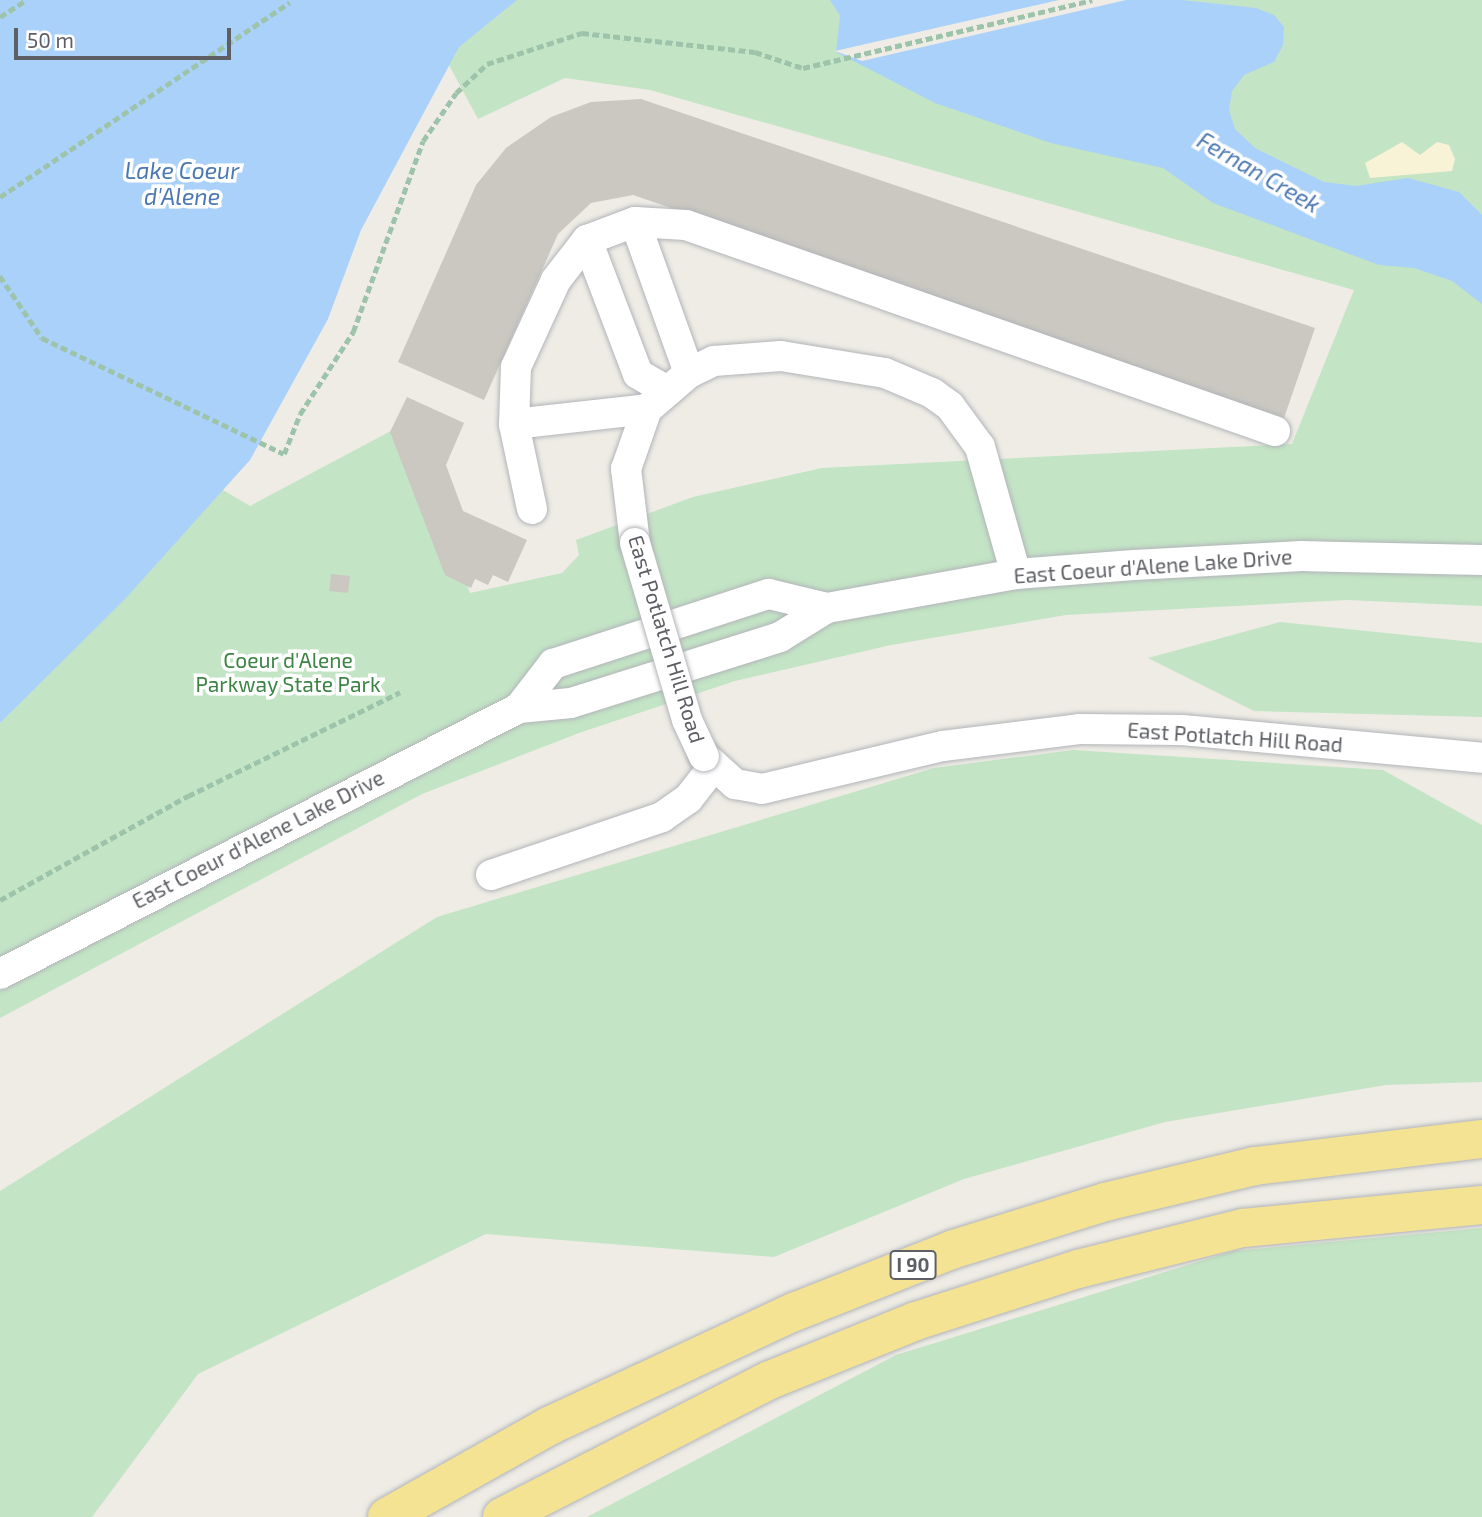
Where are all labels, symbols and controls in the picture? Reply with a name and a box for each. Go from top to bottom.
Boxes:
scale bar [18,14,234,58]
text: 50 m [27,27,74,52]
water label: Fernan Creek [1193,126,1325,218]
water label: Lake Coeur d'Alene [125,156,239,210]
street label: East Potlatch Hill Road [623,532,711,746]
street label: East Coeur d'Alene Lake Drive [1013,544,1293,588]
park label: Coeur d'Alene Parkway State Park [195,647,381,697]
street label: East Potlatch Hill Road [1126,717,1344,757]
street label: East Coeur d'Alene Lake Drive [128,764,388,914]
road number: I 90 [888,1250,937,1280]

